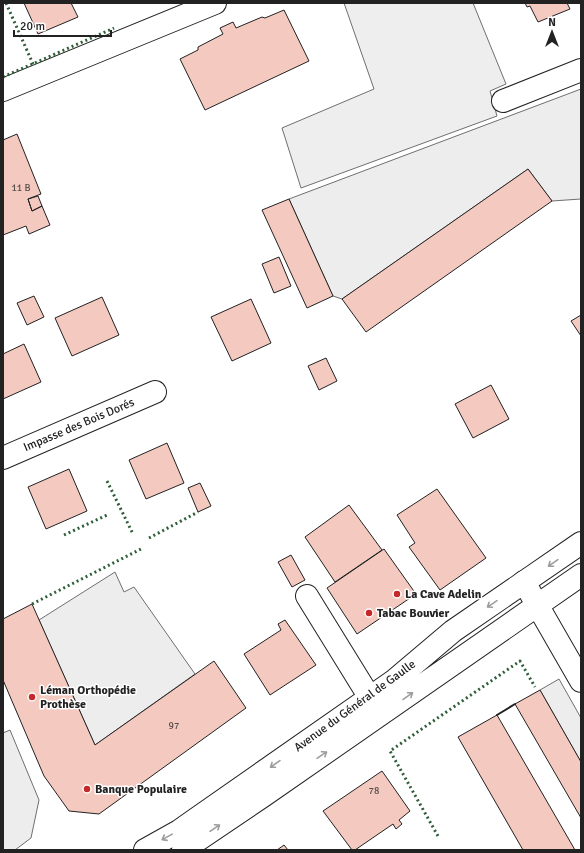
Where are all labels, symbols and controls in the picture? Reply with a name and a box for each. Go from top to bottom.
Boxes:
scale bar [14,12,111,38]
north arrow [532,12,572,52]
text: N [548,16,556,29]
text: 20 m [20,19,45,34]
house number: 11 B [11,182,31,194]
street label: Impasse des Bois Dorés [21,395,137,455]
one-way arrow [547,559,558,567]
place label: La Cave Adelin [405,587,482,602]
marker: La Cave Adelin [392,589,402,599]
one-way arrow [486,601,498,609]
place label: Tabac Bouvier [377,606,450,621]
marker: Tabac Bouvier [364,608,374,618]
street label: Avenue du Général de Gaulle [291,657,419,755]
place label: Léman Orthopédie Prothèse [40,683,136,712]
marker: Léman Orthopédie Prothèse [27,692,37,702]
one-way arrow [402,692,413,700]
house number: 97 [169,720,179,732]
one-way arrow [317,751,328,759]
one-way arrow [269,760,280,768]
place label: Banque Populaire [95,782,187,797]
marker: Banque Populaire [82,784,92,794]
house number: 78 [369,785,379,797]
one-way arrow [209,824,221,832]
one-way arrow [161,834,173,842]

